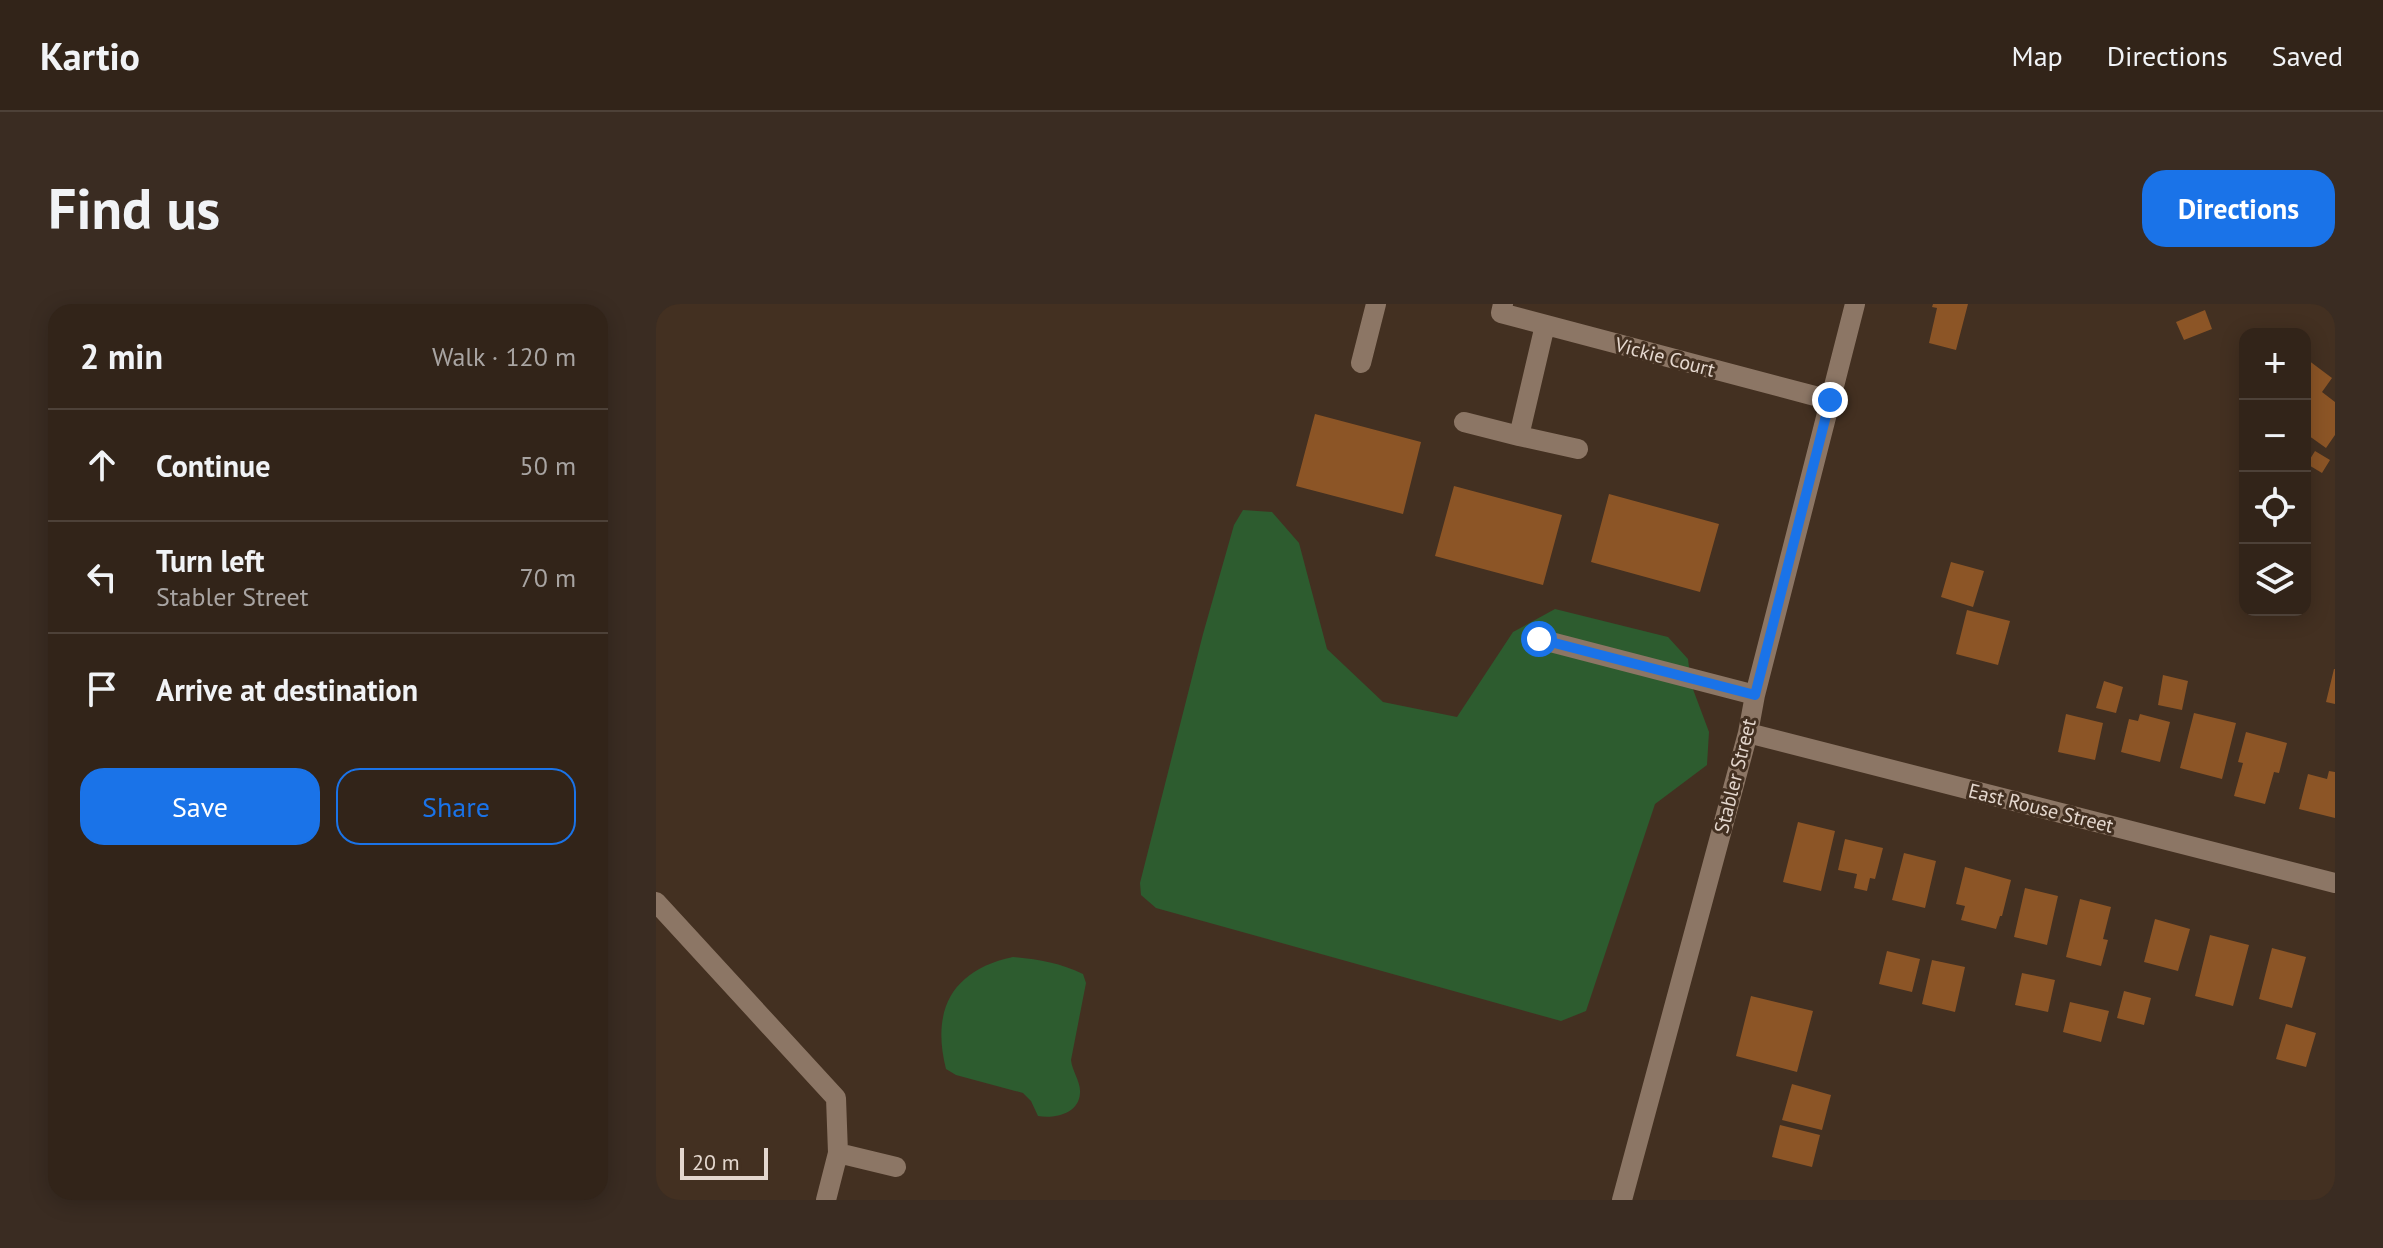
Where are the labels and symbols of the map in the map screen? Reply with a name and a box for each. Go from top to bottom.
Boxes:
street label: Vickie Court [1611,331,1718,383]
route end [1812,382,1848,418]
route start [1521,621,1557,657]
street label: Stabler Street [1708,716,1762,836]
street label: East Rouse Street [1966,777,2116,839]
scale bar [680,1144,768,1180]

